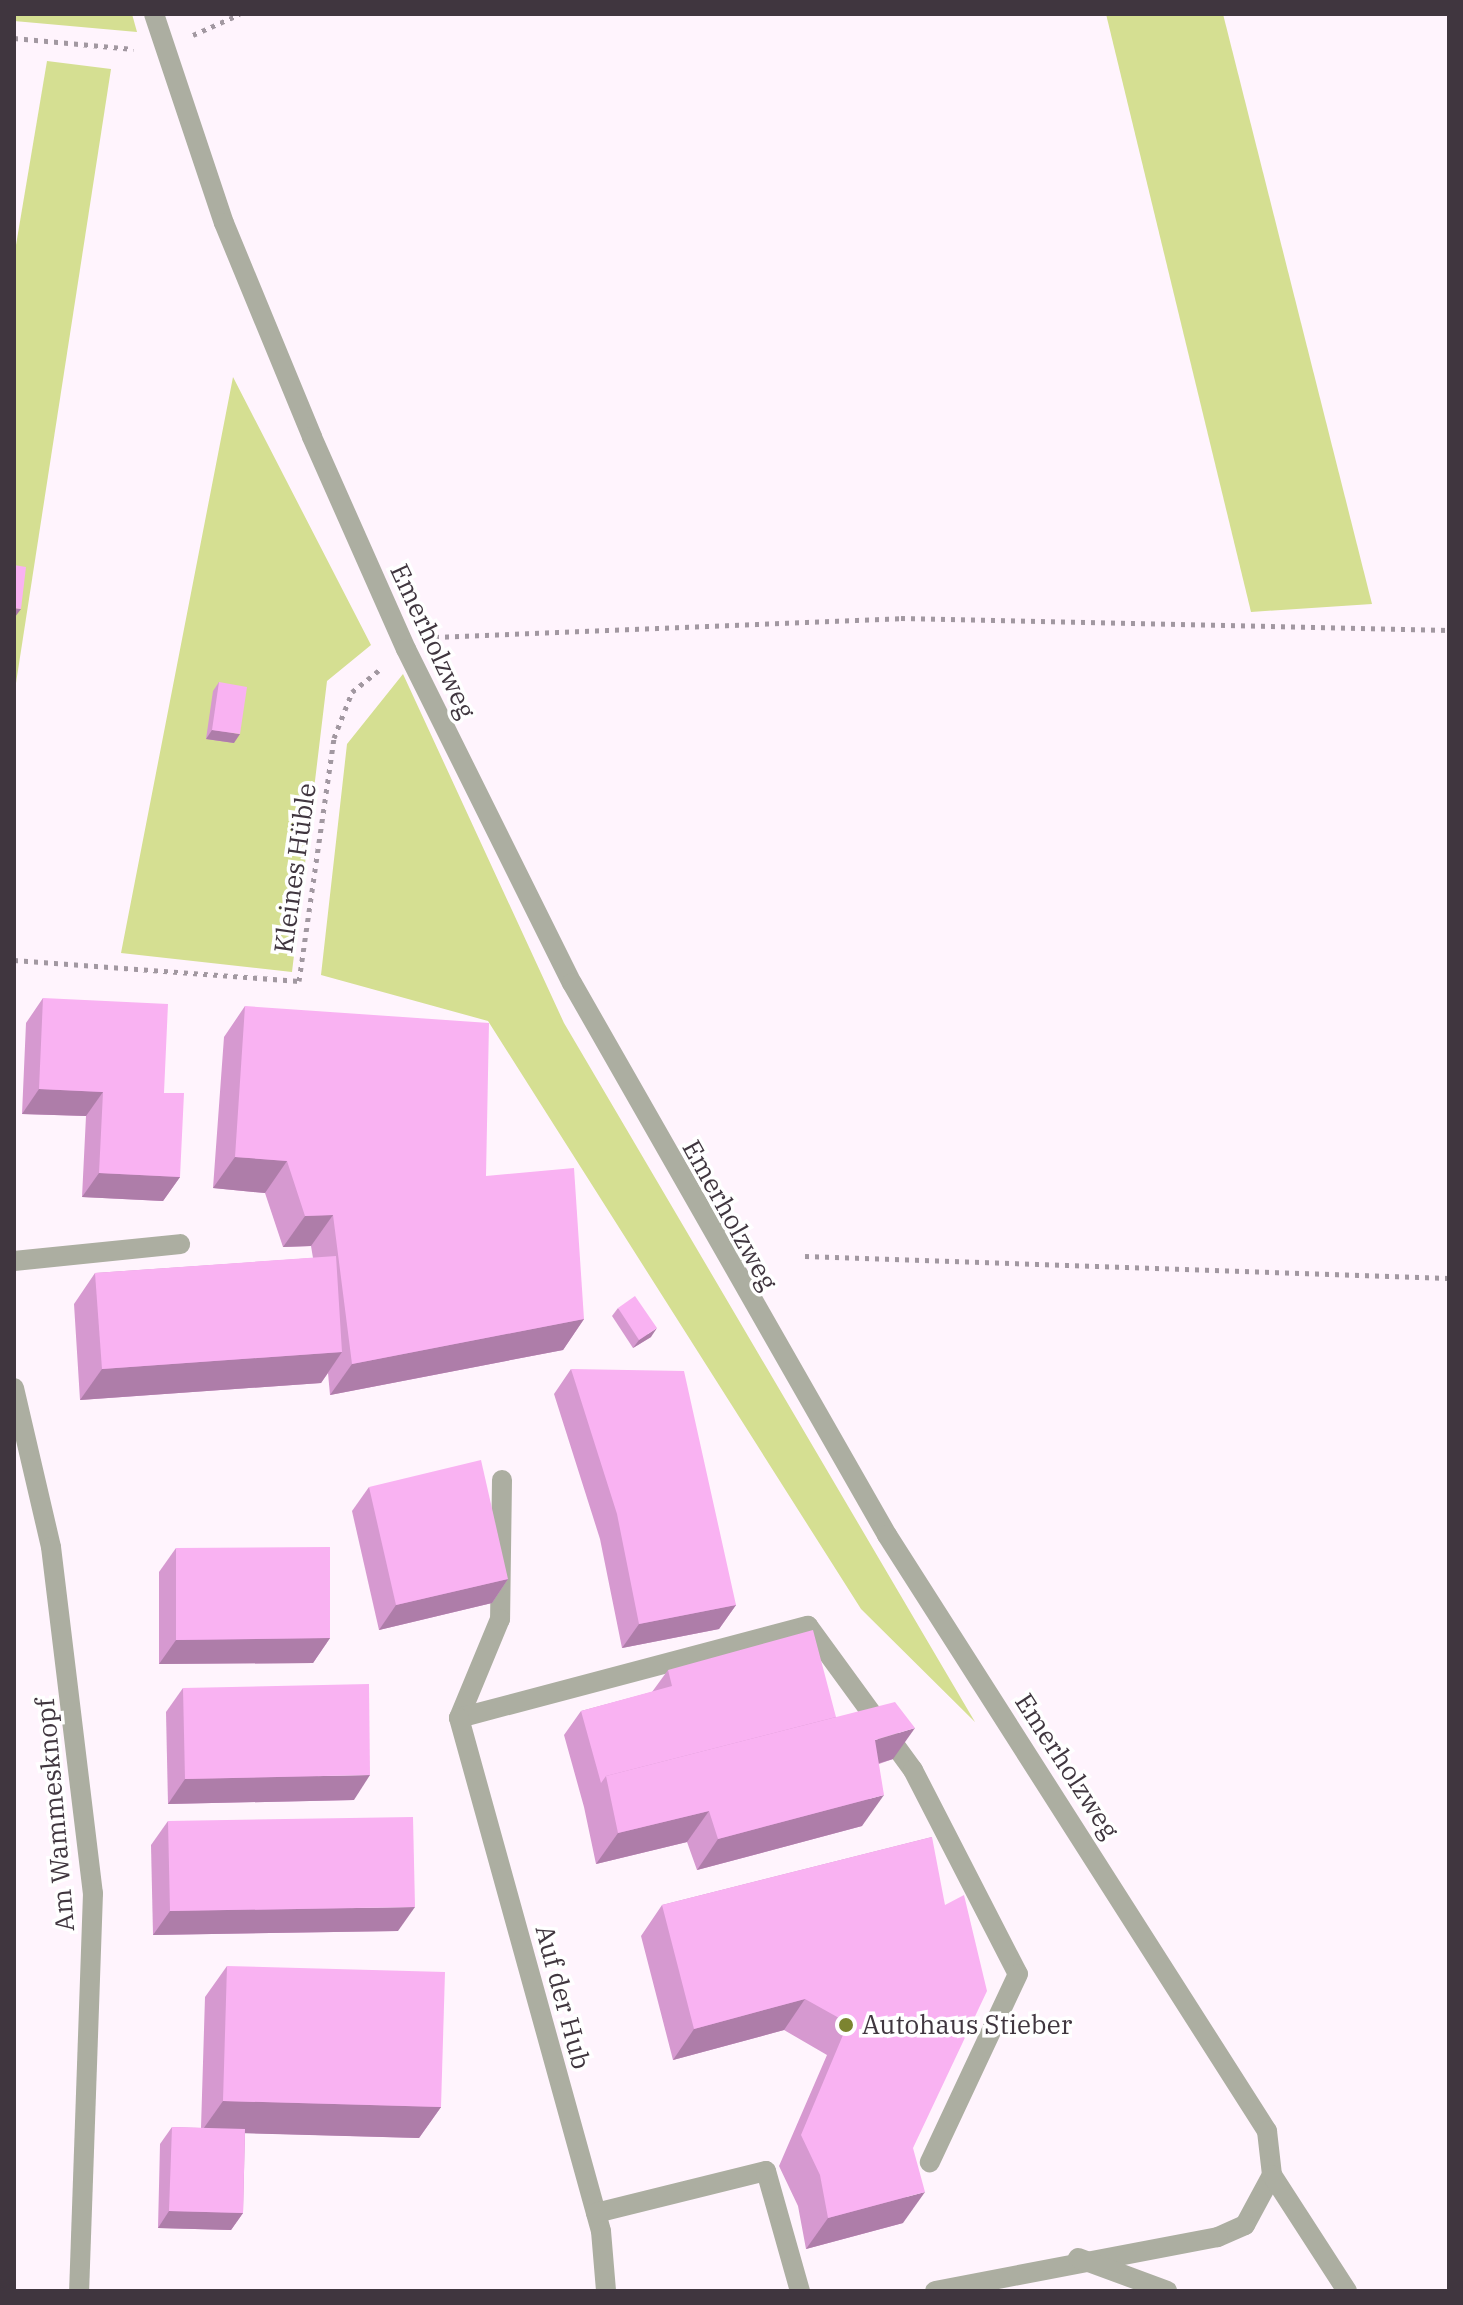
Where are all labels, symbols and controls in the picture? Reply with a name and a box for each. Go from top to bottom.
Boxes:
street label: Emerholzweg [384,559,482,723]
street label: Kleines Hüble [268,781,322,955]
street label: Emerholzweg [676,1134,784,1296]
street label: Emerholzweg [1008,1688,1126,1844]
street label: Am Wammesknopf [29,1697,81,1933]
street label: Auf der Hub [529,1922,597,2072]
place label: Autohaus Stieber [862,2009,1072,2041]
marker: Autohaus Stieber [837,2016,855,2034]

